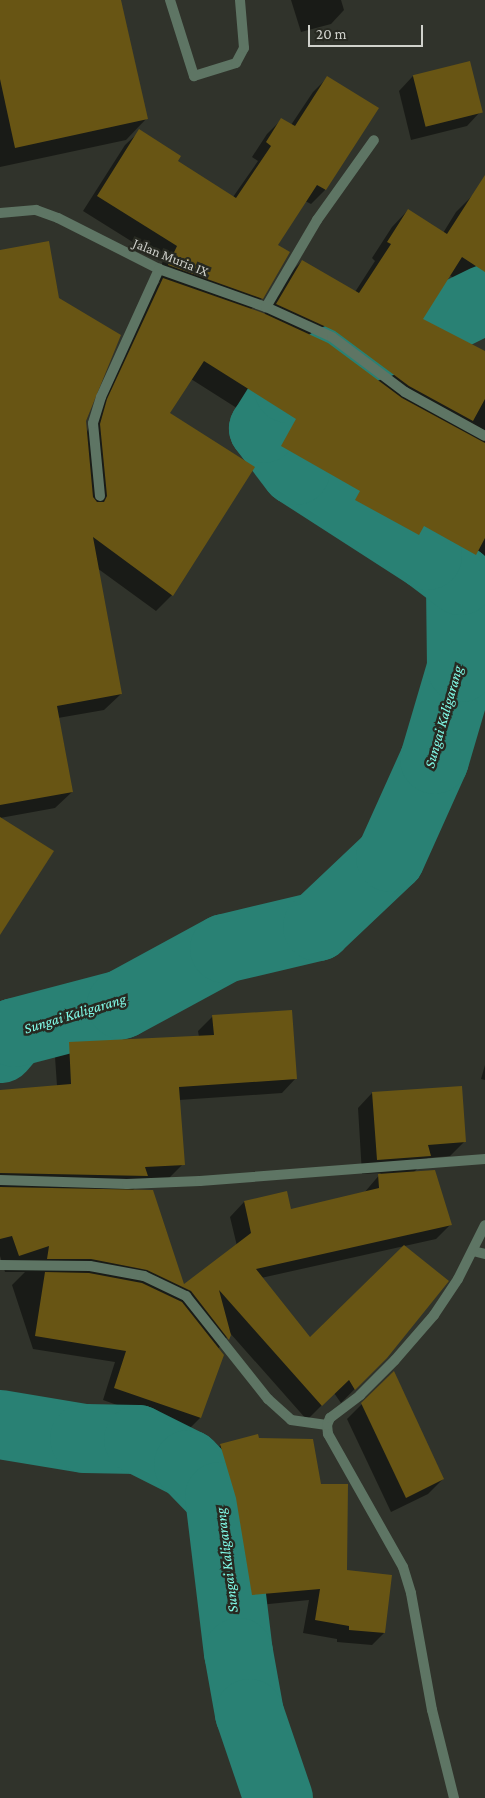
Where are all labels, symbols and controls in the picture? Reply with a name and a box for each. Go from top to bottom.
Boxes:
scale bar [310,15,425,47]
text: 20 m [316,26,347,42]
street label: Jalan Muria IX [131,234,211,280]
water label: Sungai Kaligarang [421,664,467,770]
water label: Sungai Kaligarang [22,990,128,1038]
water label: Sungai Kaligarang [212,1506,242,1614]

